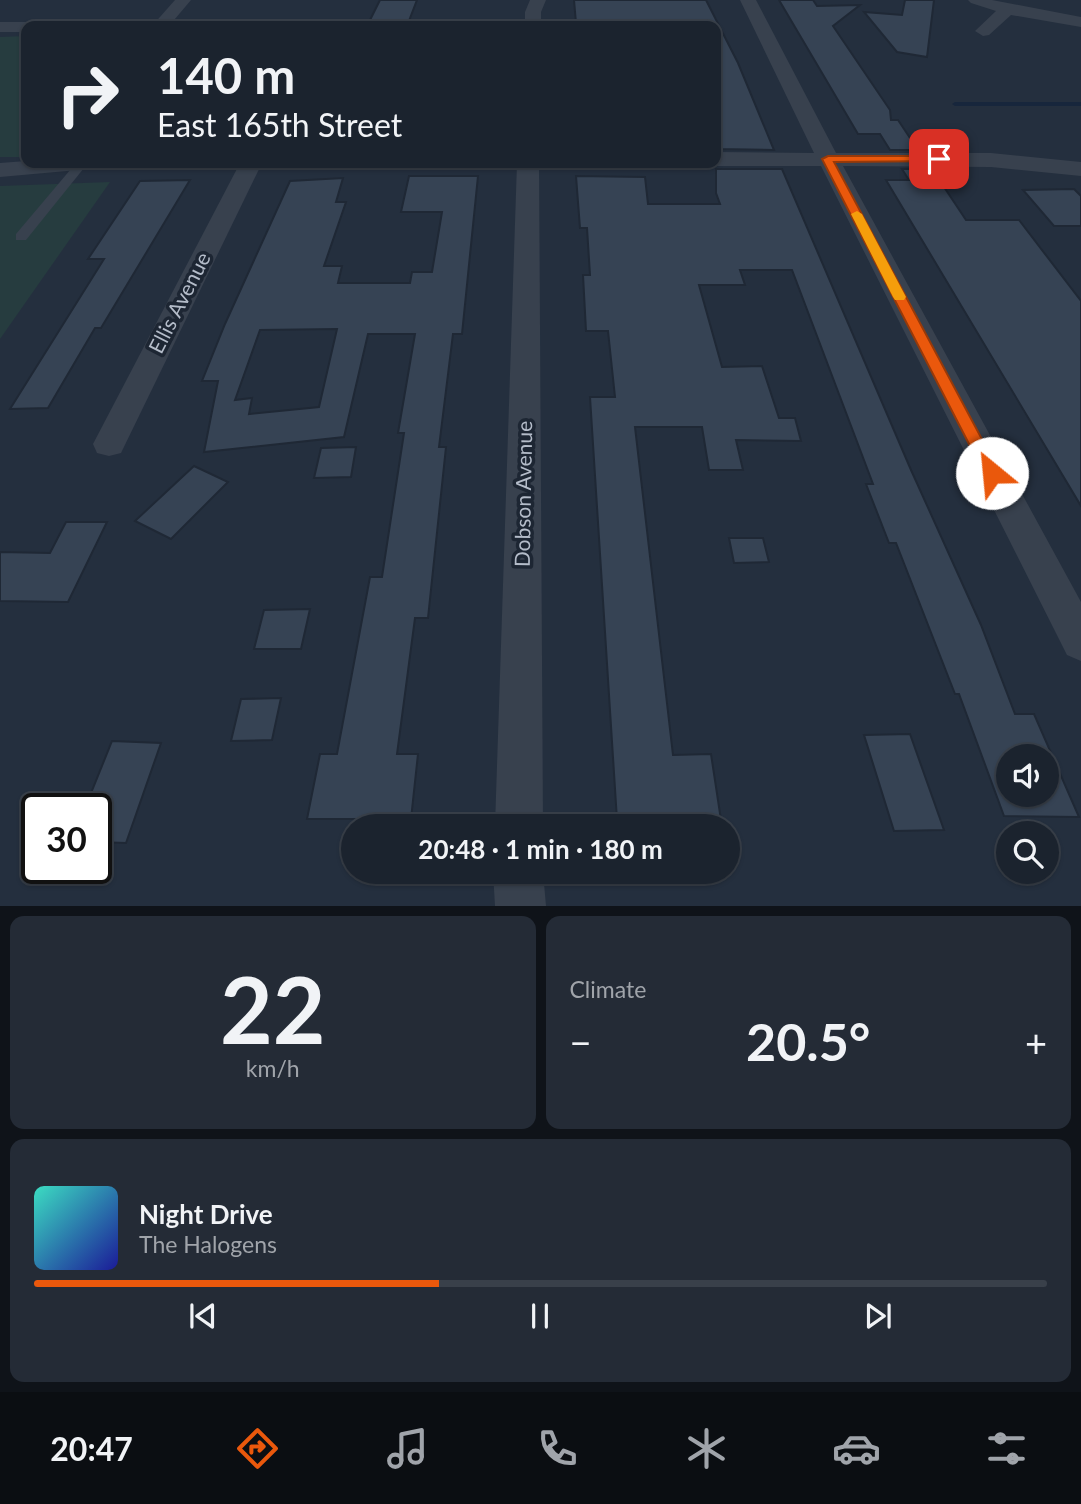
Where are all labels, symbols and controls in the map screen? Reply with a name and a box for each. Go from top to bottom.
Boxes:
text: 140 m [157,46,295,104]
icon: right [42,49,133,140]
text: East 165th Street [157,105,402,144]
pin [909,129,969,189]
icon: arrive [920,140,958,178]
street label: Ellis Avenue [142,248,215,357]
street label: Dobson Avenue [509,421,536,567]
position arrow [955,436,1029,510]
map controls [996,744,1059,884]
button: sound [996,744,1059,807]
speed limit sign: 30 [21,793,112,884]
button: search [996,821,1059,884]
text: 20:48 · 1 min · 180 m [418,833,663,865]
text: 22 [220,954,326,1063]
text: Climate [570,975,646,1003]
text: 20.5° [746,1010,870,1072]
text: − [570,1019,592,1065]
text: + [1025,1019,1047,1065]
text: km/h [246,1054,300,1082]
text: Night Drive [139,1198,273,1230]
text: The Halogens [139,1230,277,1258]
icon: previous [184,1297,222,1335]
icon: pause [521,1297,559,1335]
icon: next [859,1297,897,1335]
icon: directions [233,1424,282,1473]
icon: music [383,1424,432,1473]
icon: phone [533,1424,582,1473]
icon: climate [682,1424,731,1473]
icon: car [832,1424,881,1473]
icon: filters [982,1424,1031,1473]
text: 20:47 [50,1429,133,1468]

